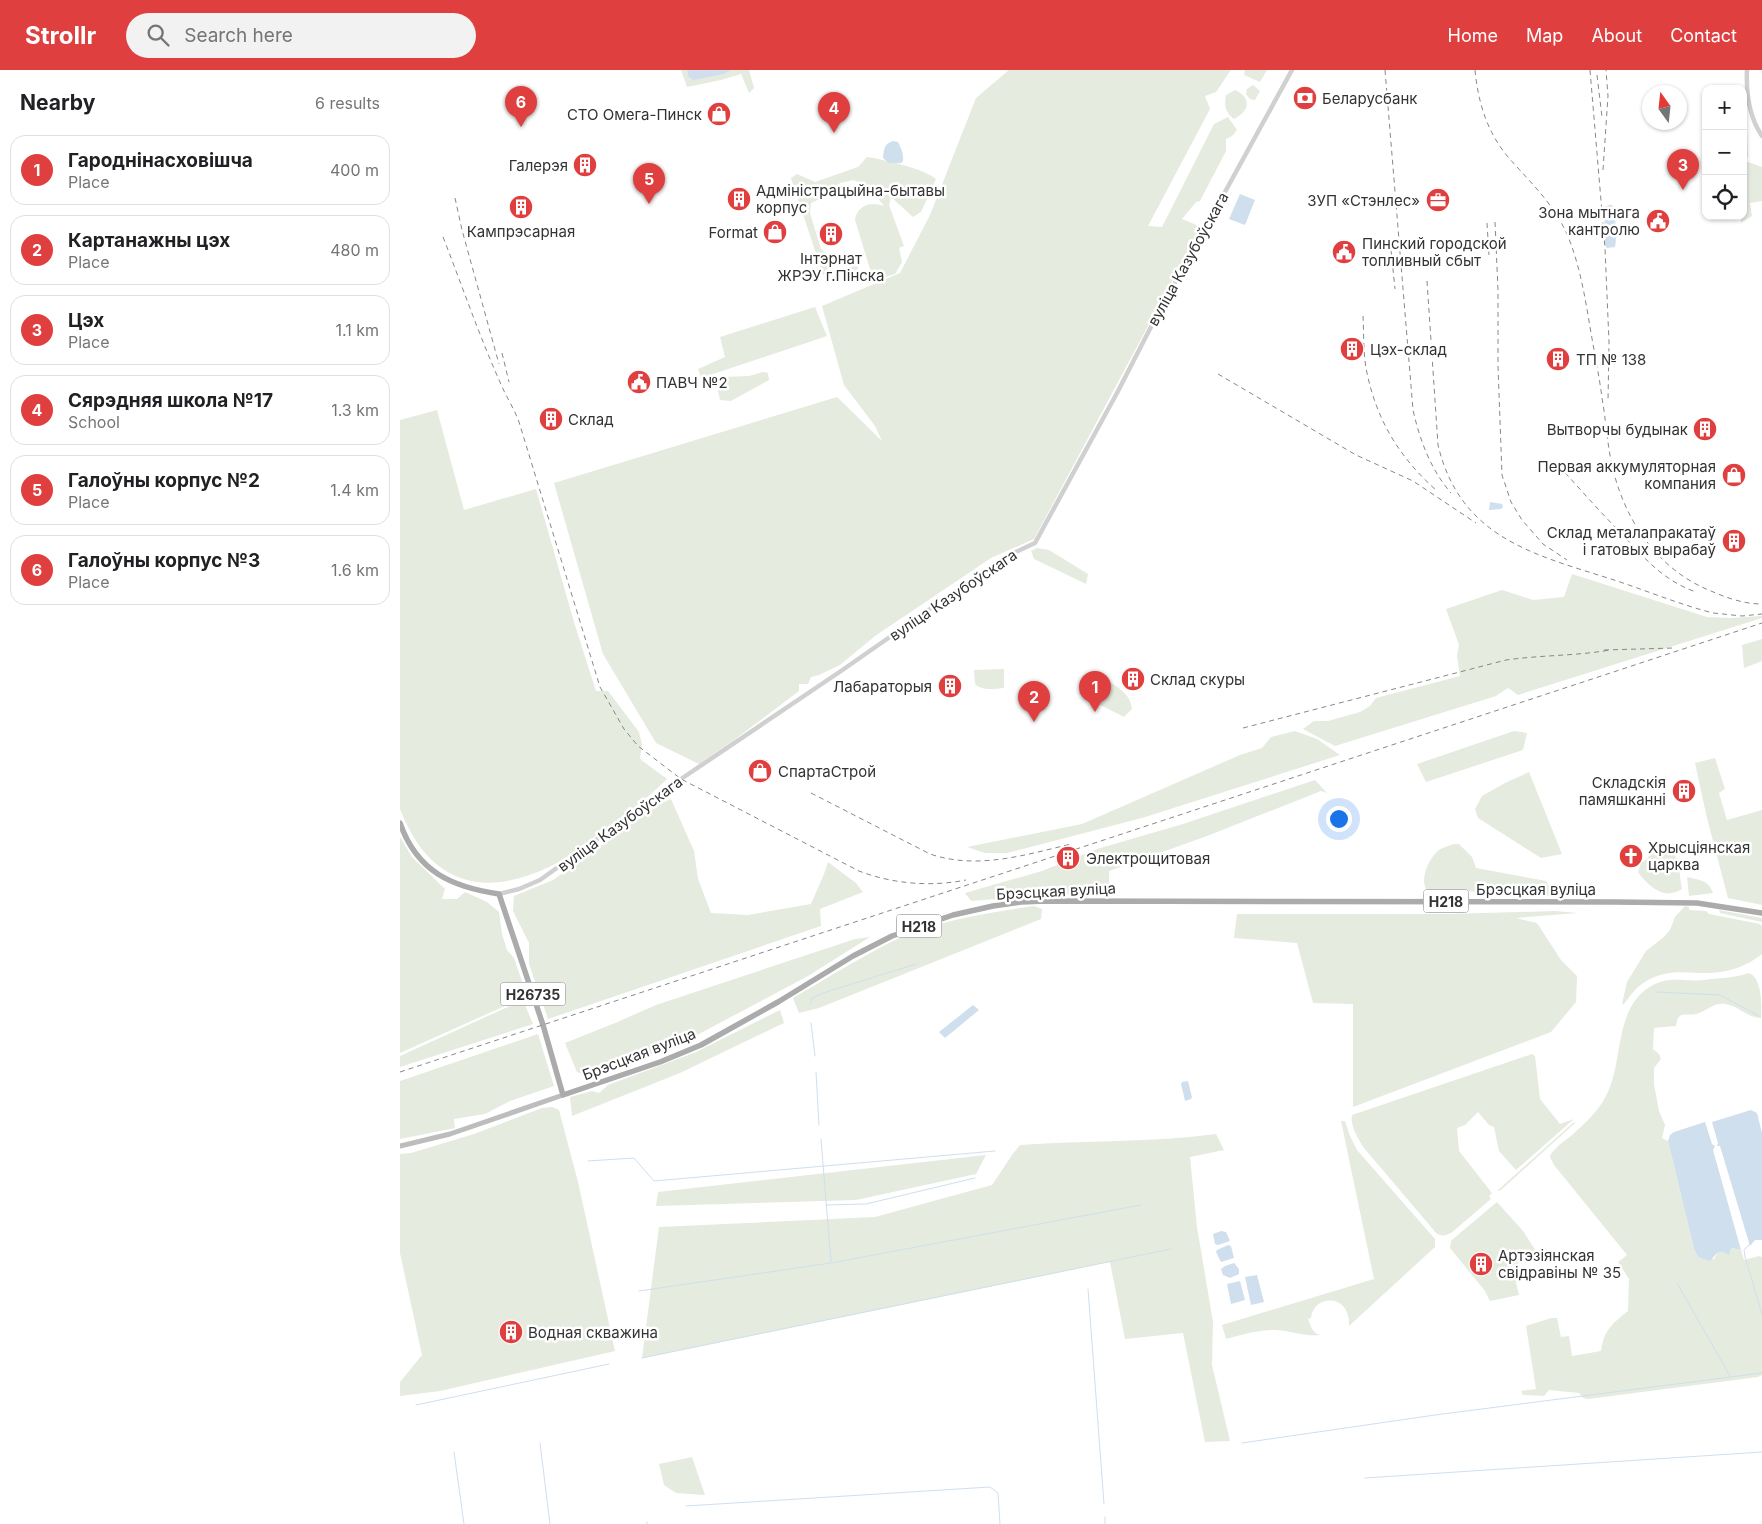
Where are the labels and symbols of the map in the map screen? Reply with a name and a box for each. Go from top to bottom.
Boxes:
bank icon: Беларусбанк [1292,85,1318,111]
north arrow [1642,85,1687,130]
pin: 6 [505,86,537,127]
place label: Беларусбанк [1322,89,1417,108]
pin: 4 [818,92,850,133]
shop icon: СТО Омега-Пинск [706,101,732,127]
place label: СТО Омега-Пинск [567,105,702,124]
pin: 3 [1667,149,1699,190]
building icon: Галерэя [572,152,598,178]
place label: Галерэя [509,156,568,175]
pin: 5 [633,163,665,204]
place label: Адміністрацыйна-бытавы корпус [756,181,945,217]
building icon: Адміністрацыйна-бытавы корпус [726,186,752,212]
office icon: ЗУП «Стэнлес» [1425,187,1451,213]
street label: вуліца Казубоўскага [1143,189,1233,329]
place label: ЗУП «Стэнлес» [1307,191,1420,210]
building icon: Кампрэсарная [508,194,534,220]
place label: Зона мытнага кантролю [1538,203,1640,239]
public building icon: Зона мытнага кантролю [1645,208,1671,234]
shop icon: Format [762,219,788,245]
building icon: Інтэрнат ЖРЭУ г.Пінска [818,221,844,247]
place label: Кампрэсарная [467,222,575,241]
place label: Format [708,223,758,242]
place label: Пинский городской топливный сбыт [1362,234,1507,270]
public building icon: Пинский городской топливный сбыт [1331,239,1357,265]
place label: Інтэрнат ЖРЭУ г.Пінска [778,249,884,285]
building icon: Цэх-склад [1339,336,1365,362]
place label: Цэх-склад [1370,340,1447,359]
building icon: ТП № 138 [1545,346,1571,372]
place label: ТП № 138 [1576,350,1646,369]
public building icon: ПАВЧ №2 [626,369,652,395]
place label: ПАВЧ №2 [656,373,728,392]
building icon: Склад [538,406,564,432]
place label: Склад [568,410,614,429]
building icon: Вытворчы будынак [1692,416,1718,442]
place label: Вытворчы будынак [1547,420,1688,439]
place label: Первая аккумуляторная компания [1538,457,1716,493]
shop icon: Первая аккумуляторная компания [1721,462,1747,488]
place label: Склад металапракатаў і гатовых вырабаў [1547,523,1717,559]
building icon: Склад металапракатаў і гатовых вырабаў [1721,528,1747,554]
street label: вуліца Казубоўскага [886,545,1020,645]
building icon: Склад скуры [1120,666,1146,692]
place label: Склад скуры [1150,670,1245,689]
pin: 1 [1079,671,1111,712]
building icon: Лабараторыя [937,673,963,699]
place label: Лабараторыя [833,677,932,696]
pin: 2 [1018,681,1050,722]
shop icon: СпартаСтрой [747,758,773,784]
place label: СпартаСтрой [778,762,876,781]
street label: вуліца Казубоўскага [554,772,686,876]
place label: Складскія памяшканні [1579,773,1666,809]
building icon: Складскія памяшканні [1671,778,1697,804]
your location [1326,806,1352,832]
place label: Хрысціянская царква [1648,838,1750,874]
church icon: Хрысціянская царква [1618,843,1644,869]
building icon: Электрощитовая [1055,845,1081,871]
place label: Электрощитовая [1086,849,1210,868]
street label: Брэсцкая вуліца [996,878,1116,904]
street label: Брэсцкая вуліца [1476,880,1596,899]
road number: Н218 [1424,889,1468,912]
road number: Н218 [896,914,942,938]
road number: Н26735 [500,982,566,1006]
street label: Брэсцкая вуліца [580,1024,698,1084]
place label: Артэзіянская свідравіны № 35 [1498,1246,1621,1282]
building icon: Артэзіянская свідравіны № 35 [1468,1251,1494,1277]
building icon: Водная скважина [498,1319,524,1345]
place label: Водная скважина [528,1323,658,1342]

